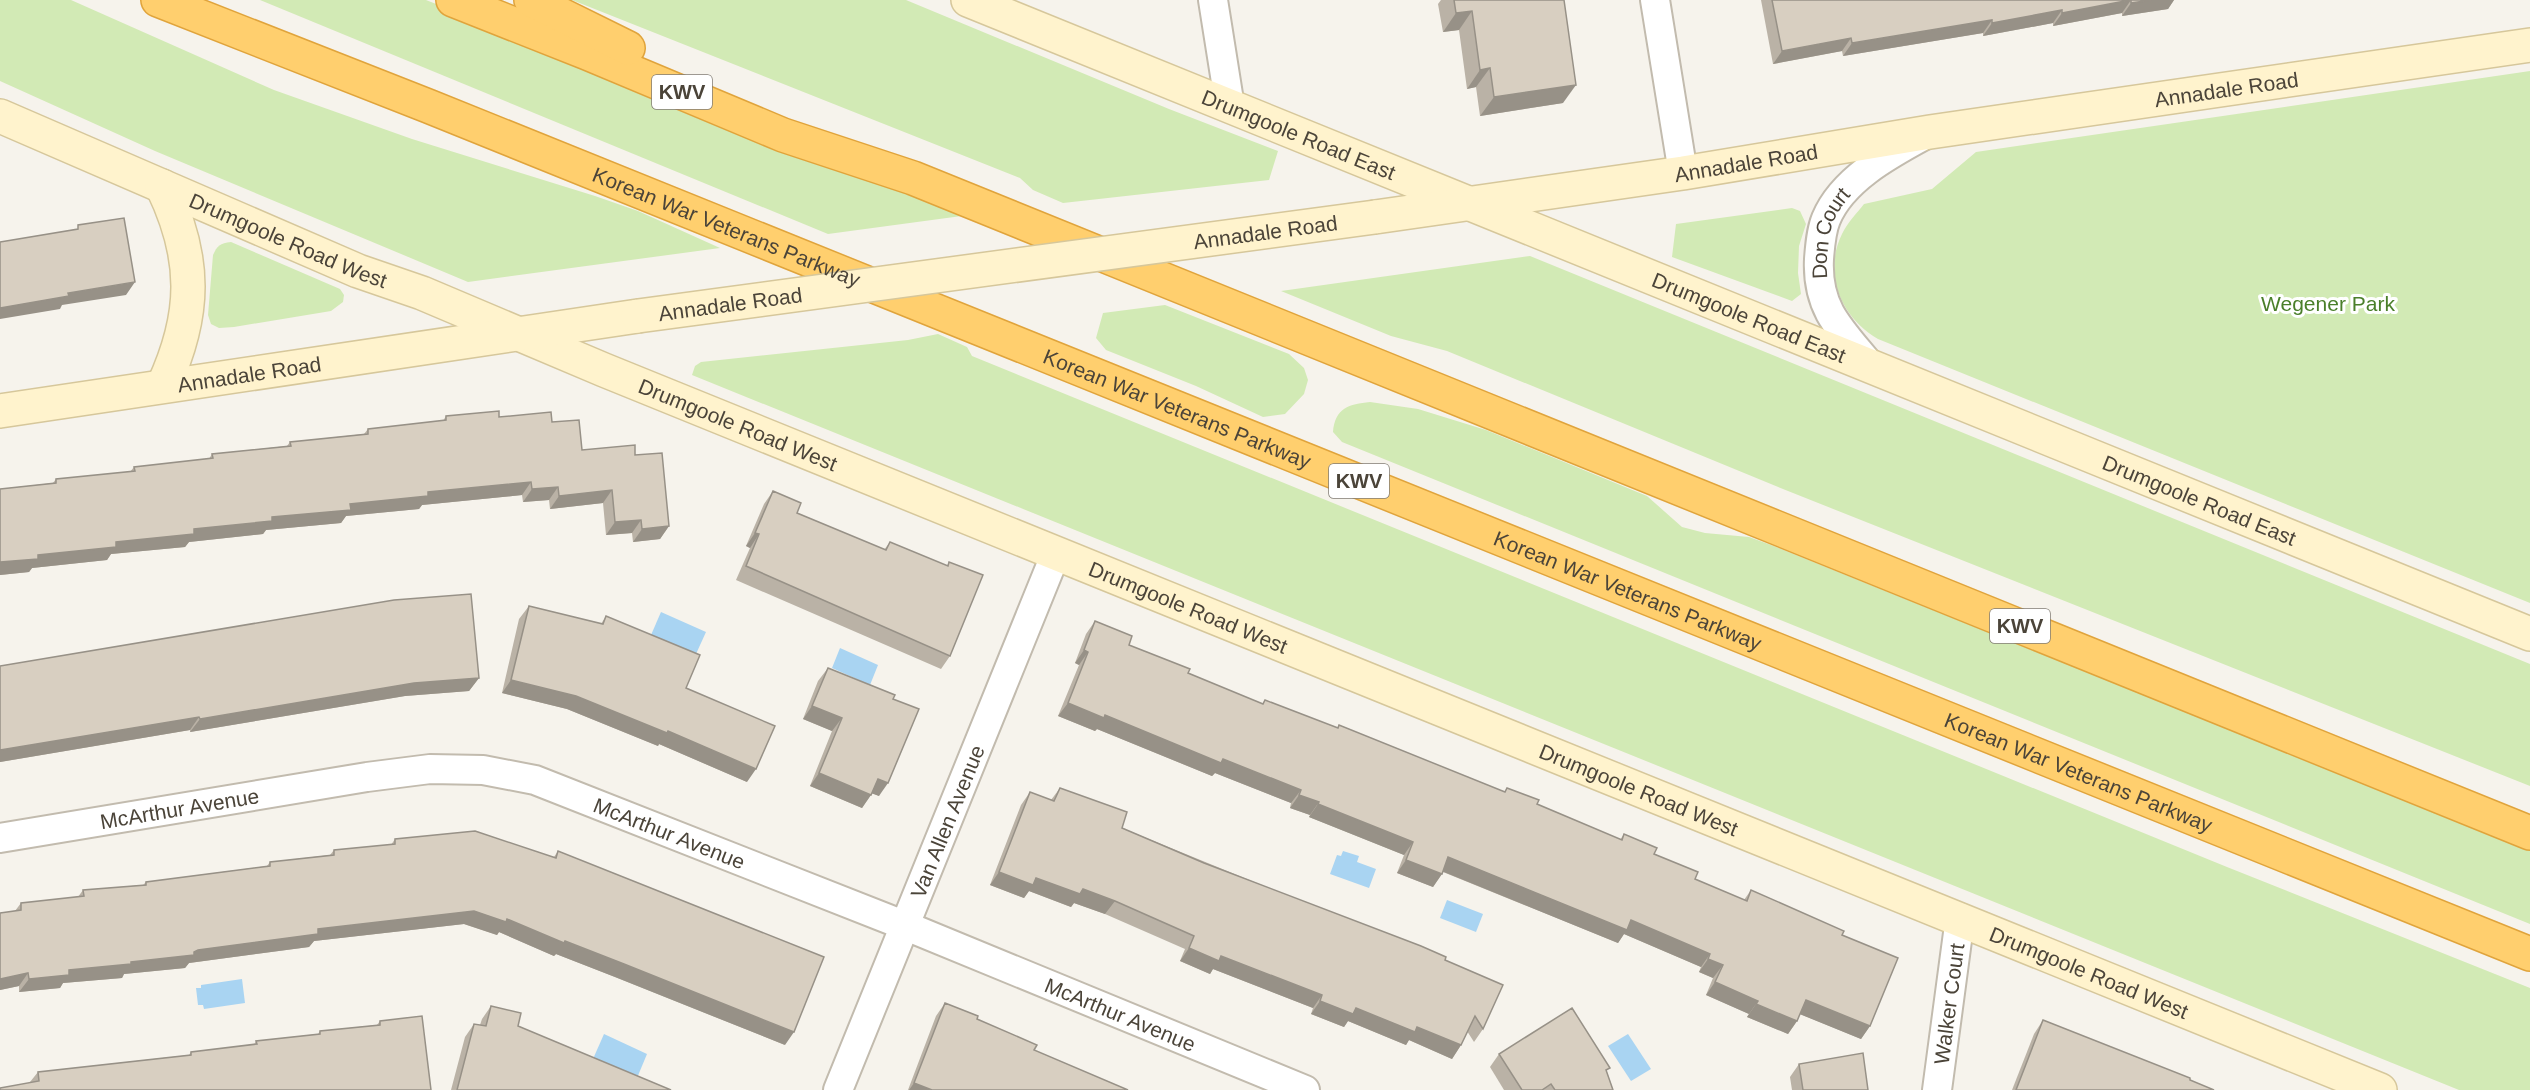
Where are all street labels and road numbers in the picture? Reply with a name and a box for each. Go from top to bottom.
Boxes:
street label: Annadale Road [2153,67,2300,111]
road number: KWV [652,75,712,109]
street label: Drumgoole Road East [1199,85,1399,184]
street label: Annadale Road [1673,139,1819,186]
street label: Korean War Veterans Parkway [589,162,864,291]
street label: Don Court [1807,182,1854,279]
street label: Drumgoole Road West [186,188,390,292]
street label: Annadale Road [1192,211,1339,253]
street label: Drumgoole Road East [1649,268,1849,367]
street label: Annadale Road [657,283,804,325]
street label: Korean War Veterans Parkway [1040,344,1315,473]
street label: Annadale Road [176,352,323,396]
street label: Drumgoole Road West [635,374,841,475]
street label: Drumgoole Road East [2099,450,2300,549]
road number: KWV [1329,464,1389,498]
street label: Korean War Veterans Parkway [1491,526,1766,655]
street label: Drumgoole Road West [1086,556,1291,657]
road number: KWV [1990,609,2050,643]
street label: Korean War Veterans Parkway [1942,708,2216,836]
street label: Drumgoole Road West [1536,739,1742,840]
street label: Van Allen Avenue [906,742,988,901]
street label: McArthur Avenue [98,784,261,833]
street label: McArthur Avenue [590,793,748,873]
street label: Drumgoole Road West [1987,922,2192,1023]
street label: Walker Court [1929,942,1968,1066]
street label: McArthur Avenue [1042,973,1199,1055]

